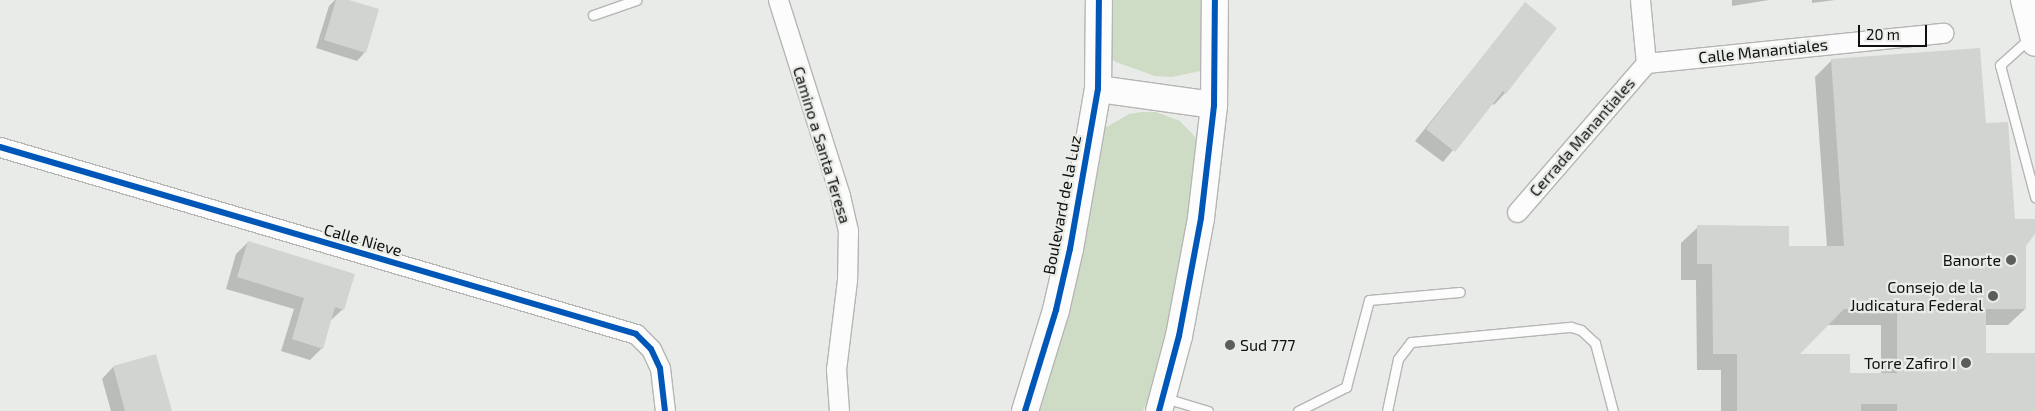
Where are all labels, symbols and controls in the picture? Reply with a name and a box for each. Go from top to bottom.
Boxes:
scale bar [1860,15,1929,47]
text: 20 m [1866,25,1900,43]
street label: Calle Manantiales [1697,35,1829,67]
street label: Camino a Santa Teresa [789,64,855,226]
street label: Cerrada Manantiales [1525,74,1639,200]
street label: Boulevard de la Luz [1039,134,1085,276]
street label: Calle Nieve [322,220,404,260]
place label: Banorte [1943,250,2001,270]
marker: Banorte [2005,254,2017,266]
place label: Consejo de la Judicatura Federal [1850,277,1983,315]
marker: Consejo de la Judicatura Federal [1987,290,1999,302]
place label: Sud 777 [1240,335,1295,355]
marker: Sud 777 [1224,339,1236,351]
place label: Torre Zafiro I [1864,353,1956,373]
marker: Torre Zafiro I [1960,357,1972,369]

